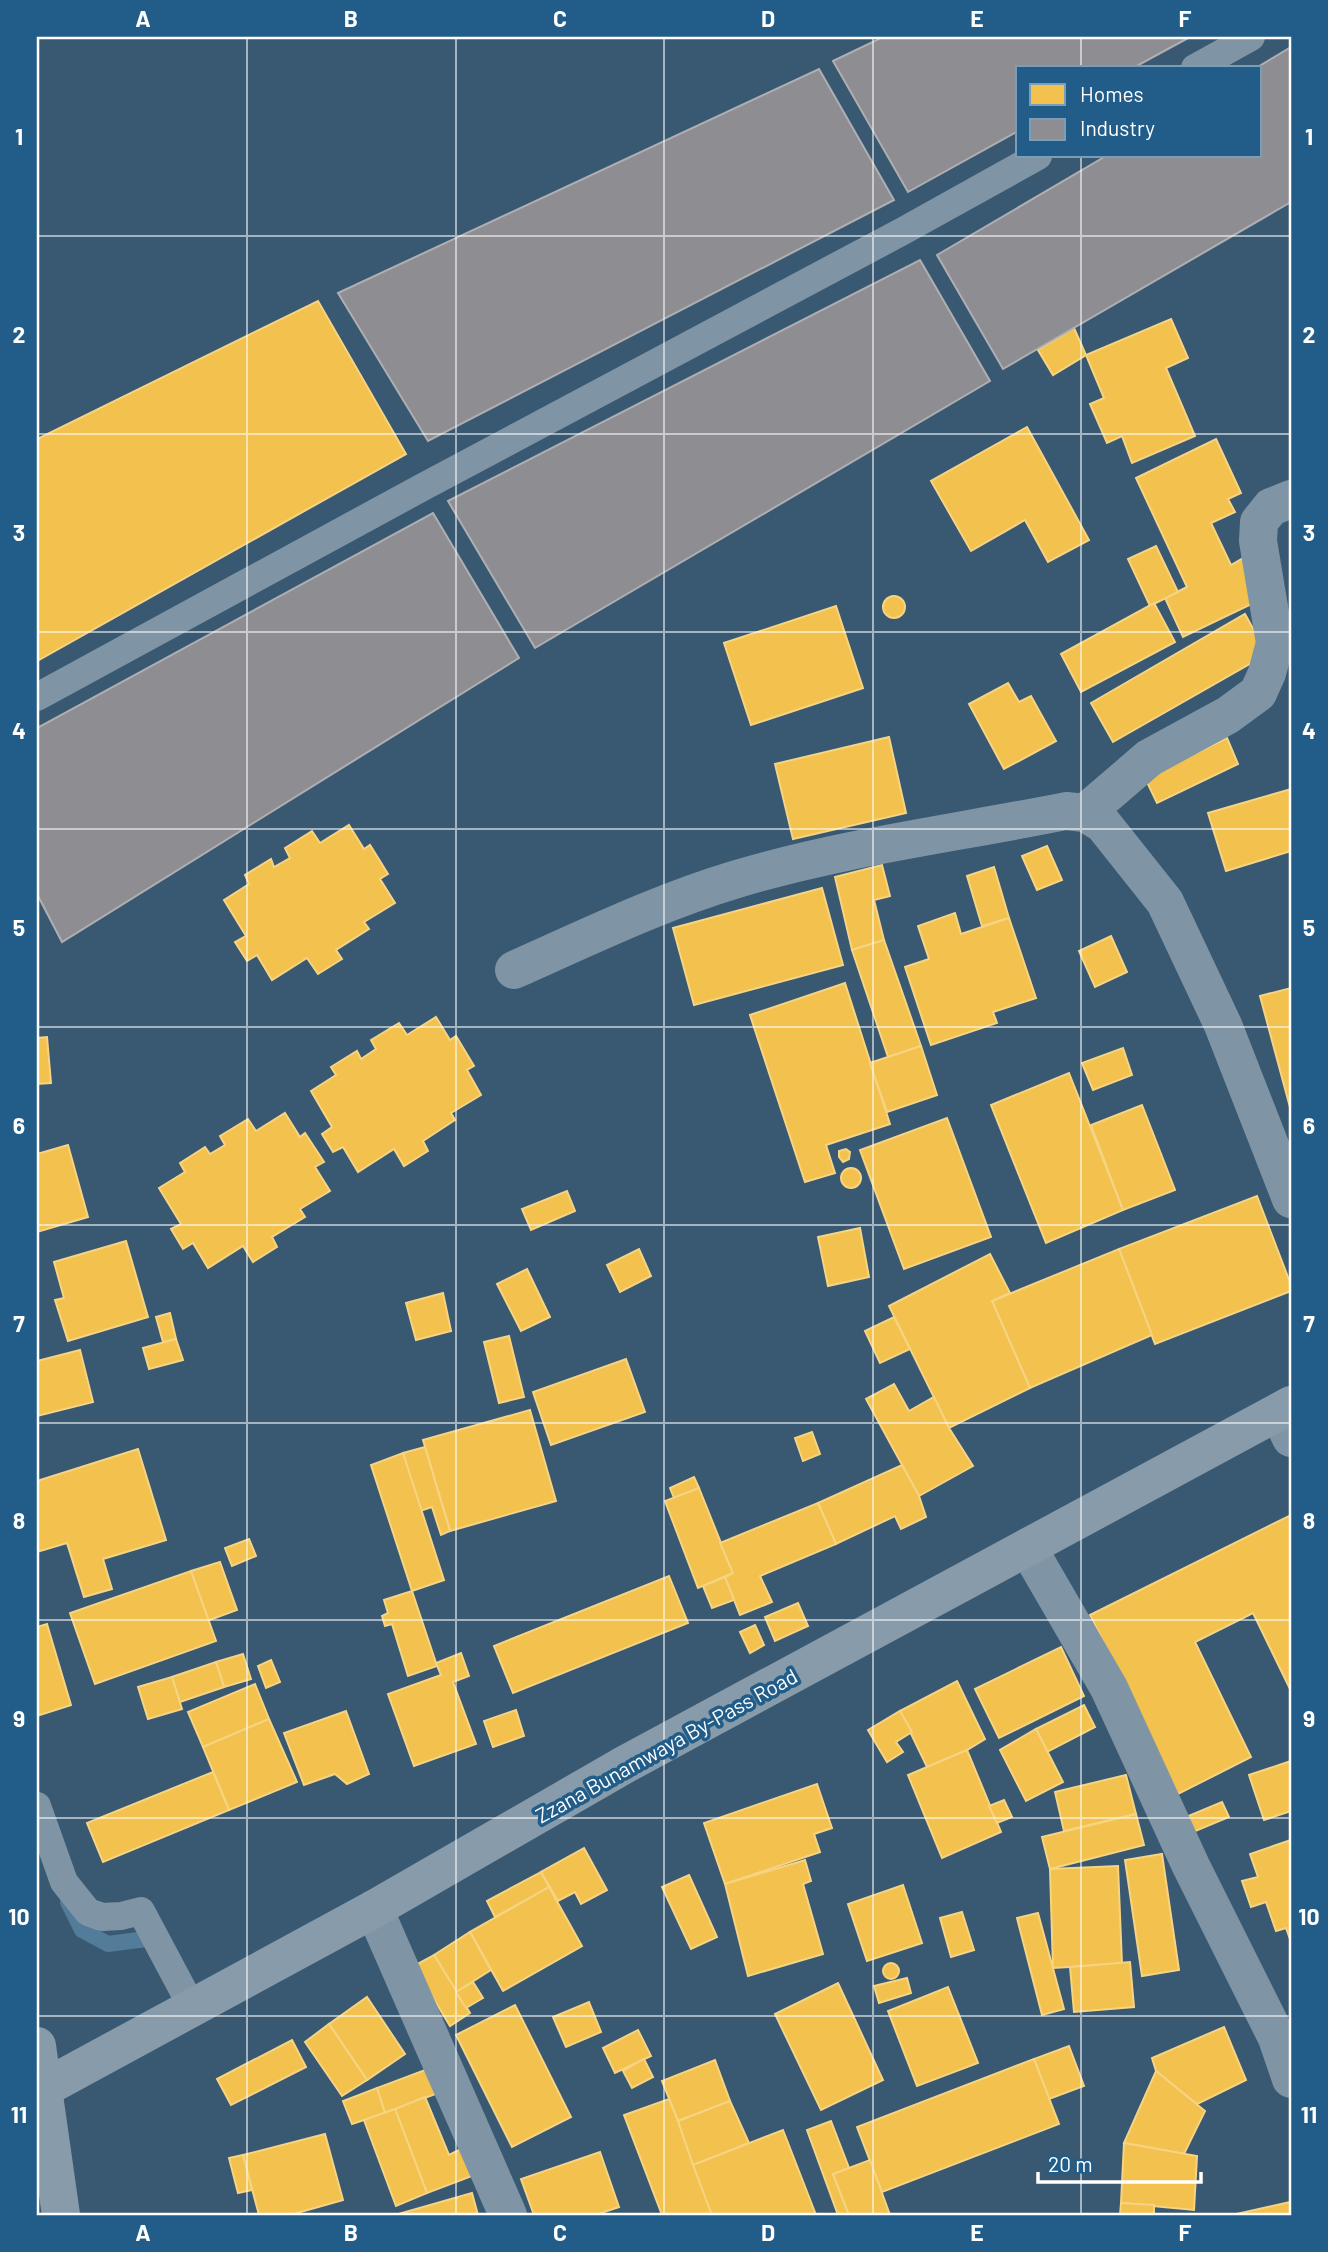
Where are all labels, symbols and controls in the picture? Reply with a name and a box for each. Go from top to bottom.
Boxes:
text: A [135,4,151,32]
text: B [344,4,358,32]
text: C [553,4,567,32]
text: D [761,4,775,32]
text: E [970,4,984,32]
text: F [1179,4,1192,32]
legend [1016,66,1262,158]
text: Homes [1080,81,1144,106]
text: Industry [1080,115,1155,140]
text: 1 [15,122,23,150]
text: 1 [1305,122,1313,150]
text: 2 [13,320,25,348]
text: 2 [1303,320,1315,348]
text: 3 [13,518,25,546]
text: 3 [1303,518,1315,546]
text: 4 [12,716,26,744]
text: 4 [1302,716,1316,744]
text: 5 [13,913,25,941]
text: 5 [1303,913,1315,941]
text: 6 [13,1111,25,1139]
text: 6 [1303,1111,1315,1139]
text: 7 [13,1309,25,1337]
text: 7 [1303,1309,1315,1337]
text: 8 [13,1506,25,1534]
text: 8 [1303,1506,1315,1534]
street label: Zzana Bunamwaya By-Pass Road [531,1662,801,1828]
text: 9 [13,1704,25,1732]
text: 9 [1303,1704,1315,1732]
text: 10 [8,1902,30,1930]
text: 10 [1298,1902,1320,1930]
text: 11 [11,2100,27,2128]
text: 11 [1301,2100,1317,2128]
scale bar [1038,2140,1200,2184]
text: 20 m [1048,2151,1093,2176]
text: A [135,2218,151,2246]
text: B [344,2218,358,2246]
text: C [553,2218,567,2246]
text: D [761,2218,775,2246]
text: E [970,2218,984,2246]
text: F [1179,2218,1192,2246]

